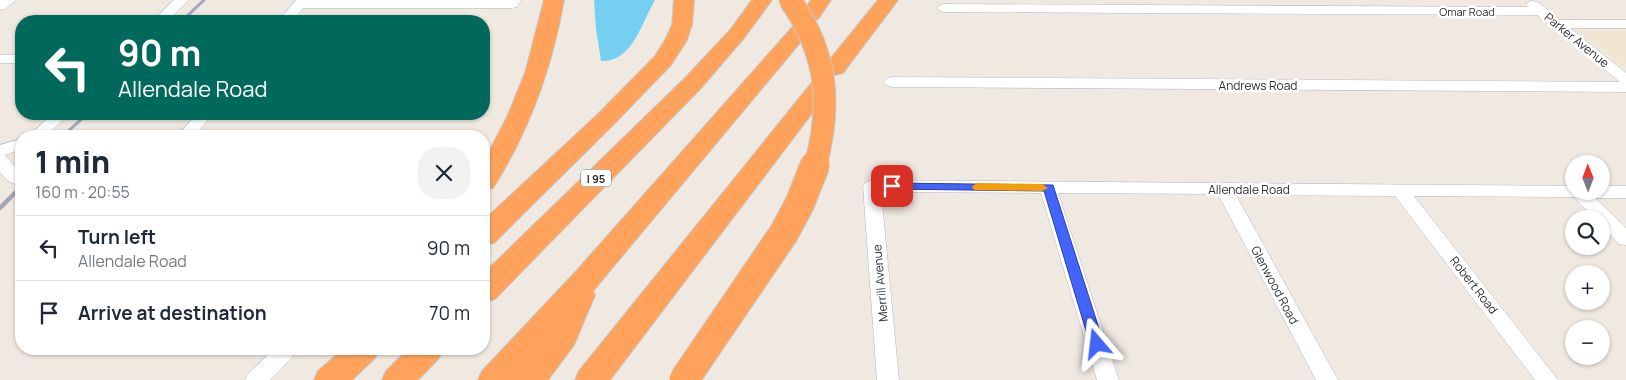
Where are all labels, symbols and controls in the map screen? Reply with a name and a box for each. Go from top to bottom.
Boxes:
street label: Omar Road [1439,4,1495,19]
street label: Parker Avenue [1541,9,1613,71]
text: 90 m [118,29,201,77]
icon: left [35,35,100,100]
text: Allendale Road [118,74,268,104]
street label: Andrews Road [1219,77,1297,94]
text: 1 min [35,141,110,182]
button: close [418,147,470,199]
north arrow [1565,155,1610,200]
map controls [1565,155,1610,365]
pin [871,165,913,207]
road number: I 95 [581,170,611,187]
icon: arrive [878,172,906,200]
text: 160 m · 20:55 [35,181,130,203]
street label: Allendale Road [1208,181,1290,198]
button: search [1565,210,1610,255]
text: Turn left [78,224,156,250]
icon: left [35,234,63,262]
text: 90 m [427,235,470,261]
street label: Glenwood Road [1247,243,1303,327]
street label: Merrill Avenue [868,244,892,322]
text: Allendale Road [78,250,187,272]
street label: Robert Road [1446,253,1502,317]
button: + [1565,265,1610,310]
icon: arrive [35,299,63,327]
text: Arrive at destination [78,300,267,326]
text: 70 m [429,300,470,326]
position arrow [1070,317,1122,369]
button: − [1565,320,1610,365]

